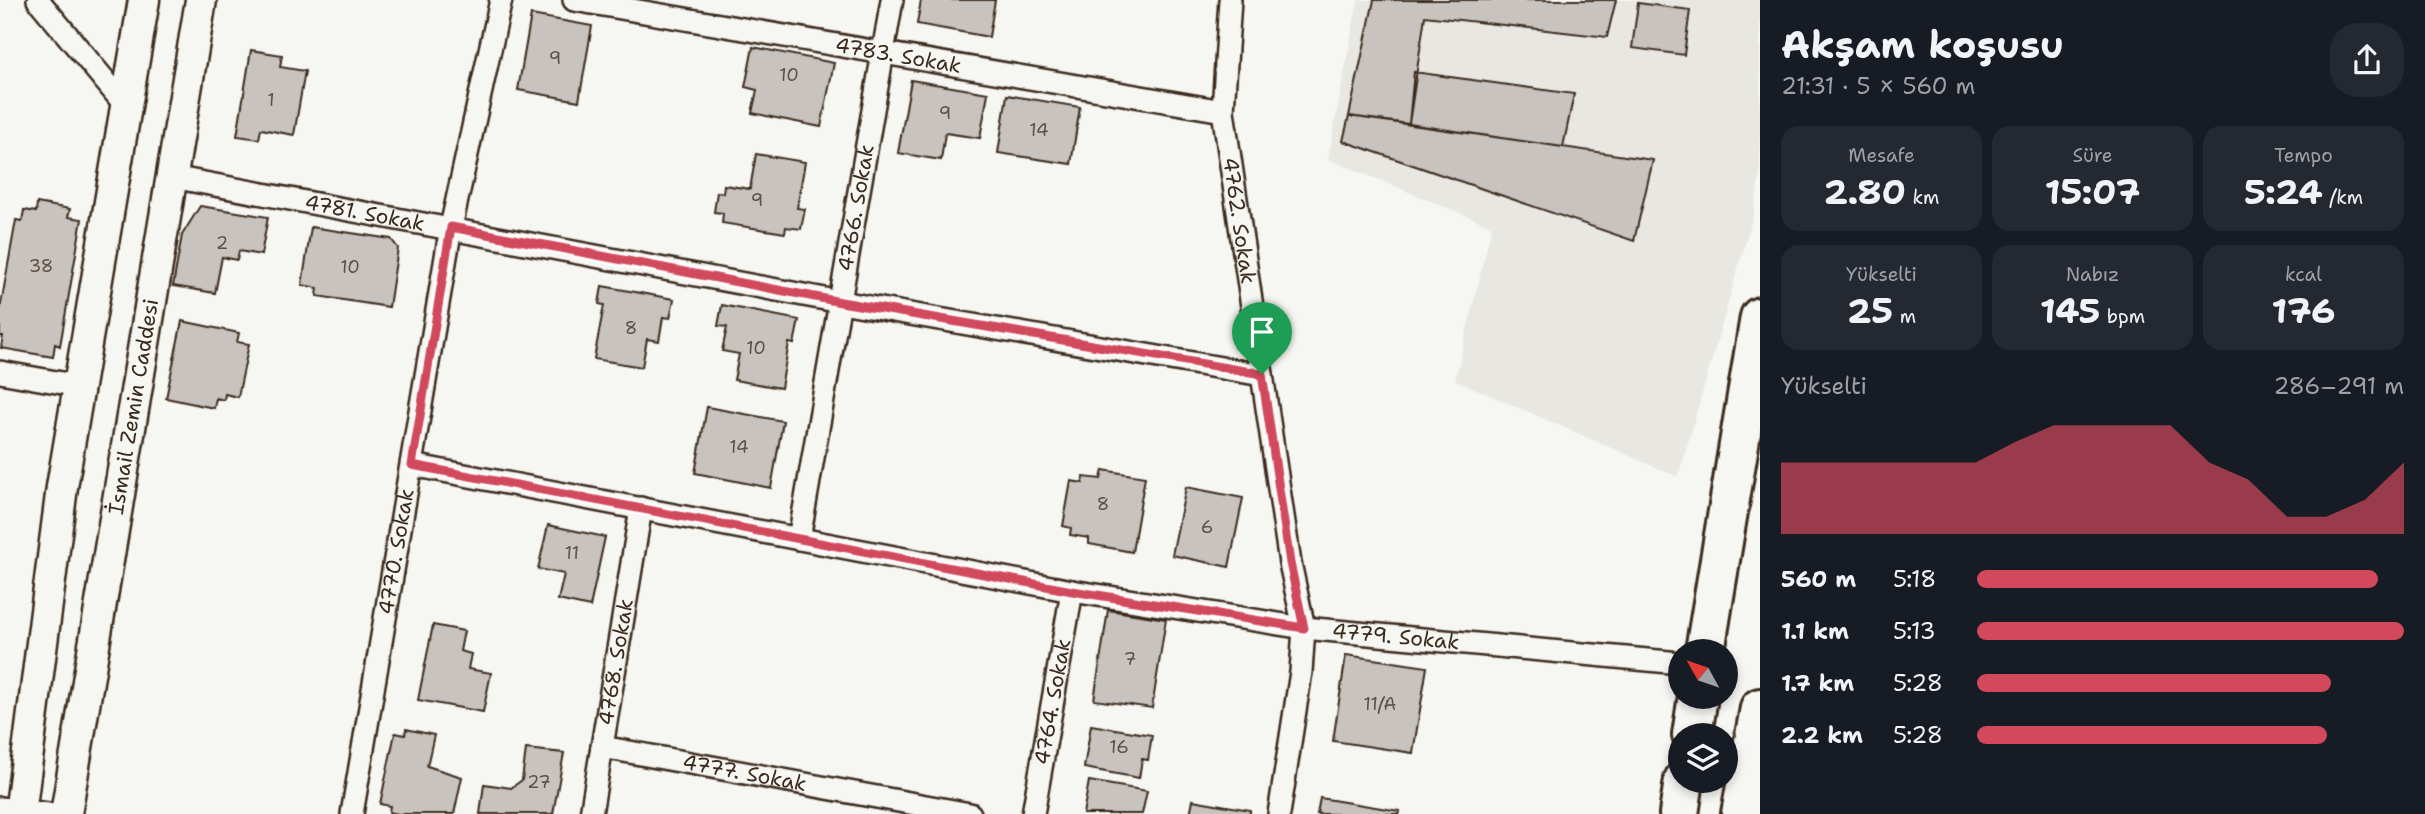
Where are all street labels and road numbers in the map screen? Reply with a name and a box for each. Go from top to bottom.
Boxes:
street label: 4783. Sokak [833,31,963,80]
street label: 4766. Sokak [831,142,881,273]
street label: 4762. Sokak [1216,156,1262,286]
street label: 4781. Sokak [302,188,427,238]
street label: İsmail Zemin Caddesi [102,297,165,517]
street label: 4770. Sokak [372,487,421,617]
street label: 4768. Sokak [592,597,640,727]
street label: 4779. Sokak [1331,617,1461,656]
street label: 4764. Sokak [1028,637,1077,767]
street label: 4777. Sokak [680,748,809,798]

